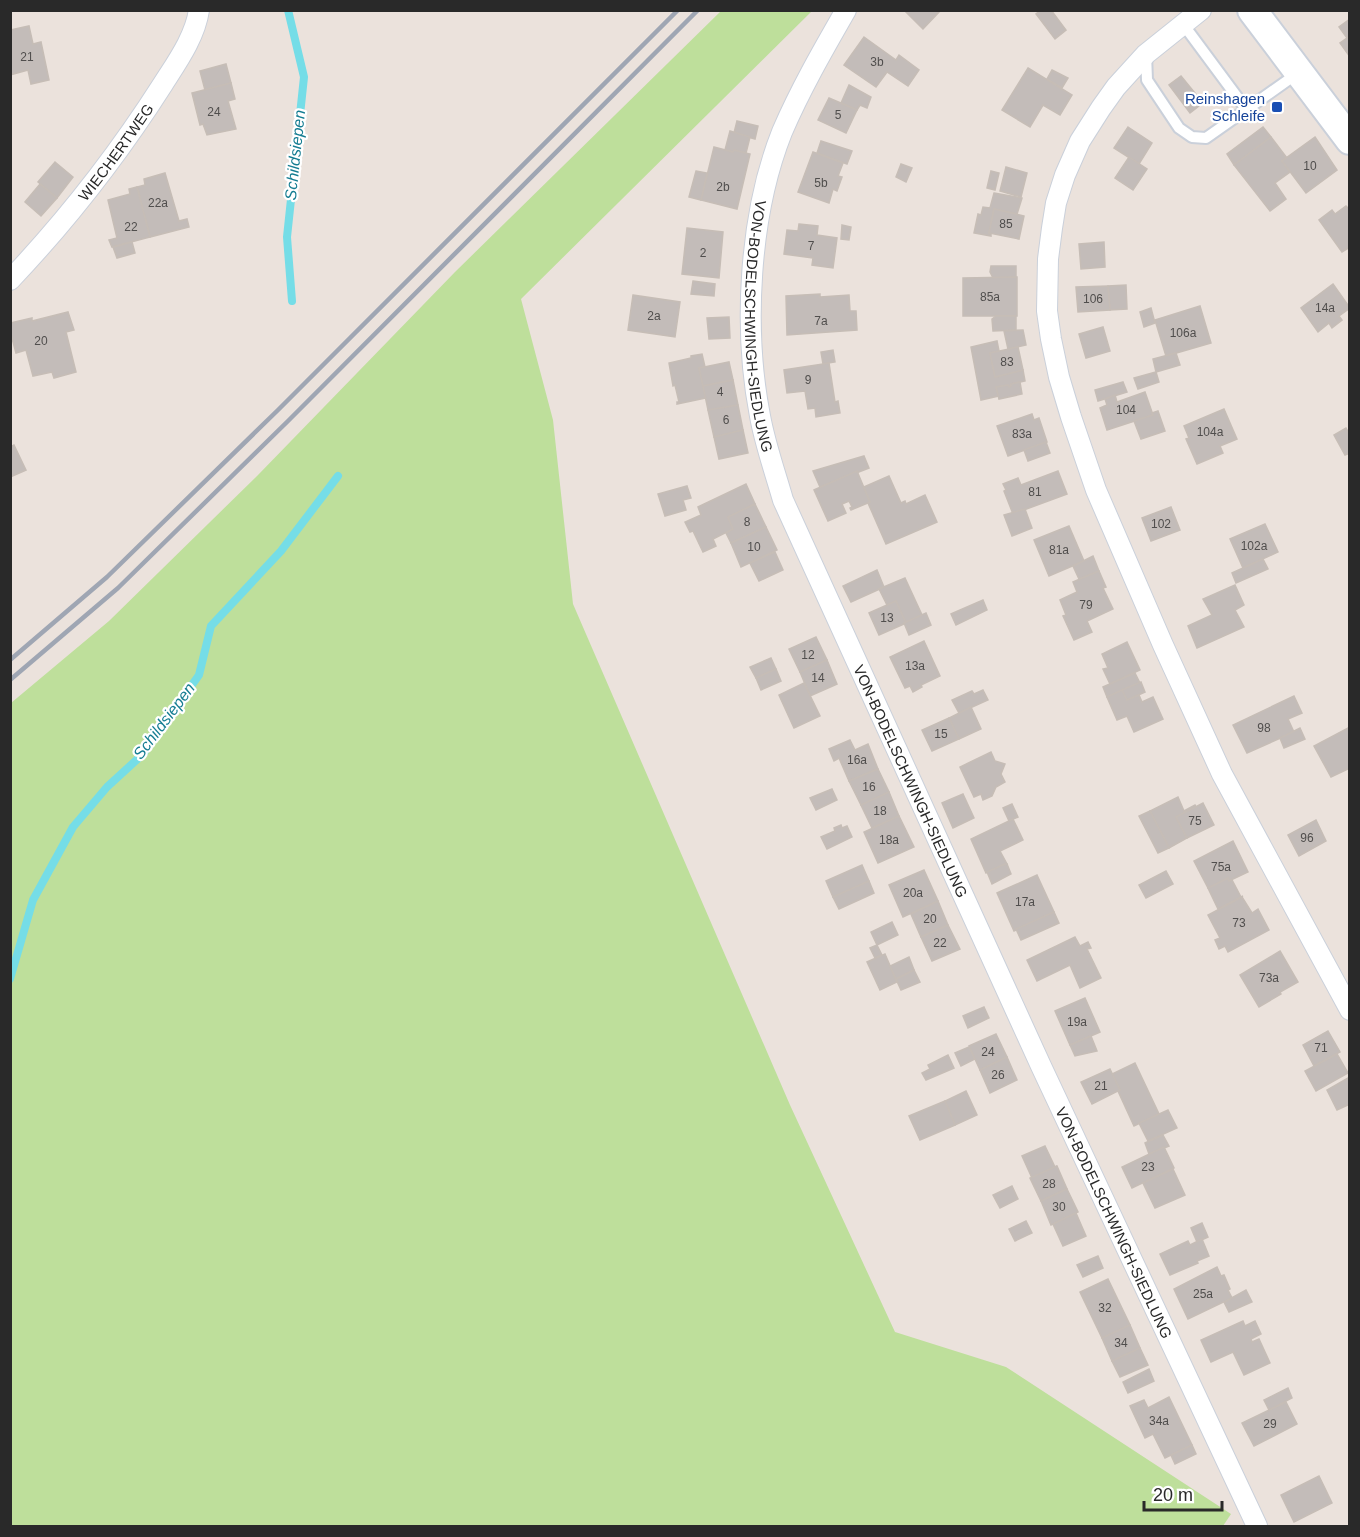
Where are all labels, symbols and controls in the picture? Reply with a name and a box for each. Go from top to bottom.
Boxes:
house number: 21 [20,50,34,64]
house number: 3b [870,55,884,69]
place label: Reinshagen Schleife [1185,90,1265,124]
street label: WIECHERTWEG [74,100,156,204]
marker: Reinshagen Schleife [1270,100,1284,114]
house number: 24 [207,105,221,119]
house number: 5 [835,108,842,122]
water label: Schildsiepen [282,109,308,201]
house number: 10 [1303,159,1317,173]
house number: 5b [814,176,828,190]
house number: 2b [716,180,730,194]
house number: 22a [148,196,168,210]
street label: VON-BODELSCHWINGH-SIEDLUNG [742,199,777,454]
house number: 85 [999,217,1013,231]
house number: 22 [124,220,138,234]
house number: 7 [808,239,815,253]
house number: 2 [700,246,707,260]
house number: 85a [980,290,1000,304]
house number: 106 [1083,292,1103,306]
house number: 14a [1315,301,1335,315]
house number: 2a [647,309,661,323]
house number: 7a [814,314,828,328]
house number: 106a [1170,326,1197,340]
house number: 20 [34,334,48,348]
house number: 83 [1000,355,1014,369]
house number: 9 [805,373,812,387]
house number: 4 [717,385,724,399]
house number: 104 [1116,403,1136,417]
house number: 6 [723,413,730,427]
house number: 104a [1197,425,1224,439]
house number: 83a [1012,427,1032,441]
house number: 81 [1028,485,1042,499]
house number: 8 [744,515,751,529]
house number: 102 [1151,517,1171,531]
house number: 102a [1241,539,1268,553]
house number: 10 [747,540,761,554]
house number: 81a [1049,543,1069,557]
house number: 79 [1079,598,1093,612]
house number: 13 [880,611,894,625]
house number: 12 [801,648,815,662]
house number: 13a [905,659,925,673]
street label: VON-BODELSCHWINGH-SIEDLUNG [851,662,971,900]
house number: 14 [811,671,825,685]
water label: Schildsiepen [130,680,198,762]
house number: 98 [1257,721,1271,735]
house number: 15 [934,727,948,741]
house number: 16a [847,753,867,767]
house number: 16 [862,780,876,794]
house number: 18 [873,804,887,818]
house number: 75 [1188,814,1202,828]
house number: 96 [1300,831,1314,845]
house number: 18a [879,833,899,847]
house number: 75a [1211,860,1231,874]
house number: 20a [903,886,923,900]
house number: 17a [1015,895,1035,909]
house number: 20 [923,912,937,926]
house number: 73 [1232,916,1246,930]
house number: 22 [933,936,947,950]
house number: 73a [1259,971,1279,985]
house number: 19a [1067,1015,1087,1029]
house number: 71 [1314,1041,1328,1055]
house number: 24 [981,1045,995,1059]
house number: 26 [991,1068,1005,1082]
house number: 21 [1094,1079,1108,1093]
street label: VON-BODELSCHWINGH-SIEDLUNG [1053,1104,1176,1341]
house number: 23 [1141,1160,1155,1174]
house number: 28 [1042,1177,1056,1191]
house number: 30 [1052,1200,1066,1214]
house number: 25a [1193,1287,1213,1301]
house number: 32 [1098,1301,1112,1315]
house number: 34 [1114,1336,1128,1350]
house number: 34a [1149,1414,1169,1428]
house number: 29 [1263,1417,1277,1431]
scale bar [1144,1474,1222,1512]
text: 20 m [1153,1485,1193,1505]

